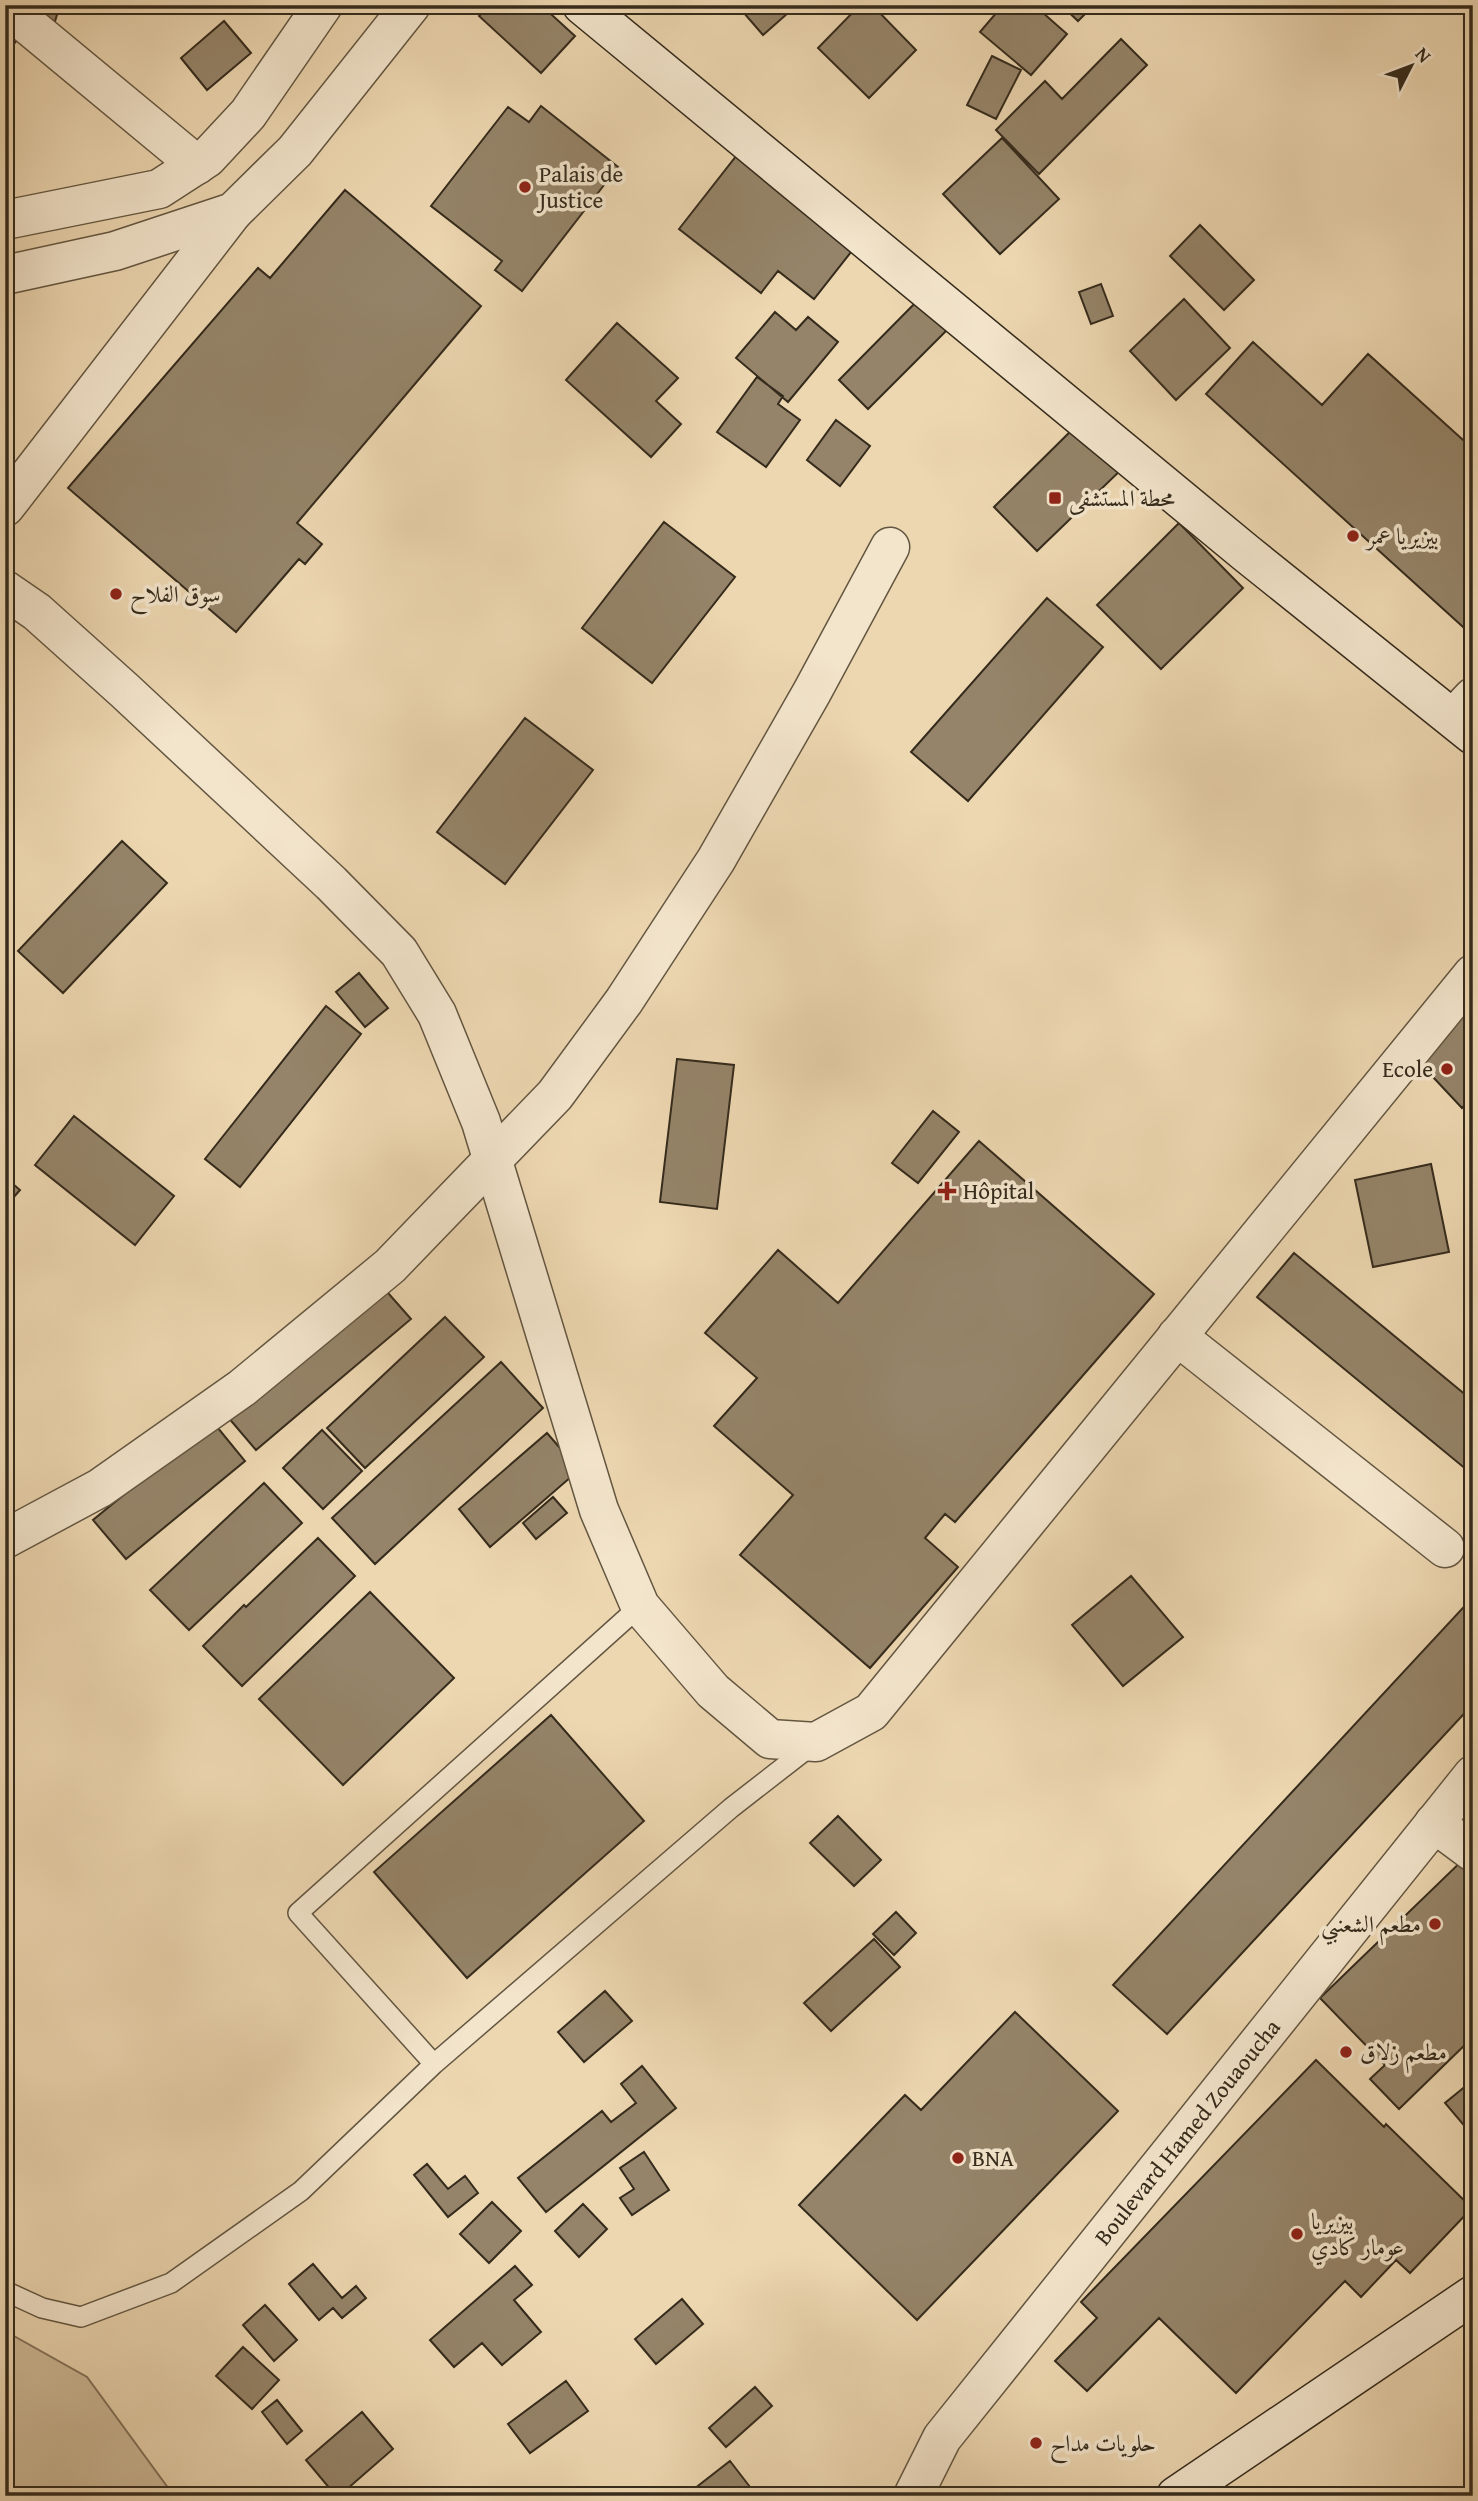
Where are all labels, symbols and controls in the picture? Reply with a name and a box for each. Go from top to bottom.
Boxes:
north arrow [1376,32,1446,102]
text: N [1409,41,1438,69]
place label: Palais de Justice [536,157,623,216]
marker: Palais de Justice [517,179,533,195]
place label: محطة المستشفى [1069,481,1175,515]
marker: محطة المستشفى [1047,490,1063,506]
place label: بيزيريا عمر [1365,519,1438,552]
marker: بيزيريا عمر [1345,528,1361,544]
place label: سوق الفلاح [130,577,221,615]
marker: سوق الفلاح [108,586,124,602]
place label: Ecole [1382,1052,1433,1085]
marker: Ecole [1439,1061,1455,1077]
place label: Hôpital [963,1174,1034,1207]
marker: Hôpital [937,1181,957,1201]
place label: مطعم الشعنبي [1321,1907,1421,1946]
marker: مطعم الشعنبي [1427,1916,1443,1932]
street label: Boulevard Hamed Zouaoucha [1086,2011,1288,2252]
place label: مطعم زلاق [1360,2035,1447,2074]
marker: مطعم زلاق [1338,2044,1354,2060]
place label: BNA [972,2141,1014,2174]
marker: BNA [950,2150,966,2166]
place label: بيزيريا عومار كادي [1311,2204,1404,2266]
marker: بيزيريا عومار كادي [1289,2226,1305,2242]
place label: حلويات مداح [1050,2426,1156,2464]
marker: حلويات مداح [1028,2435,1044,2451]

